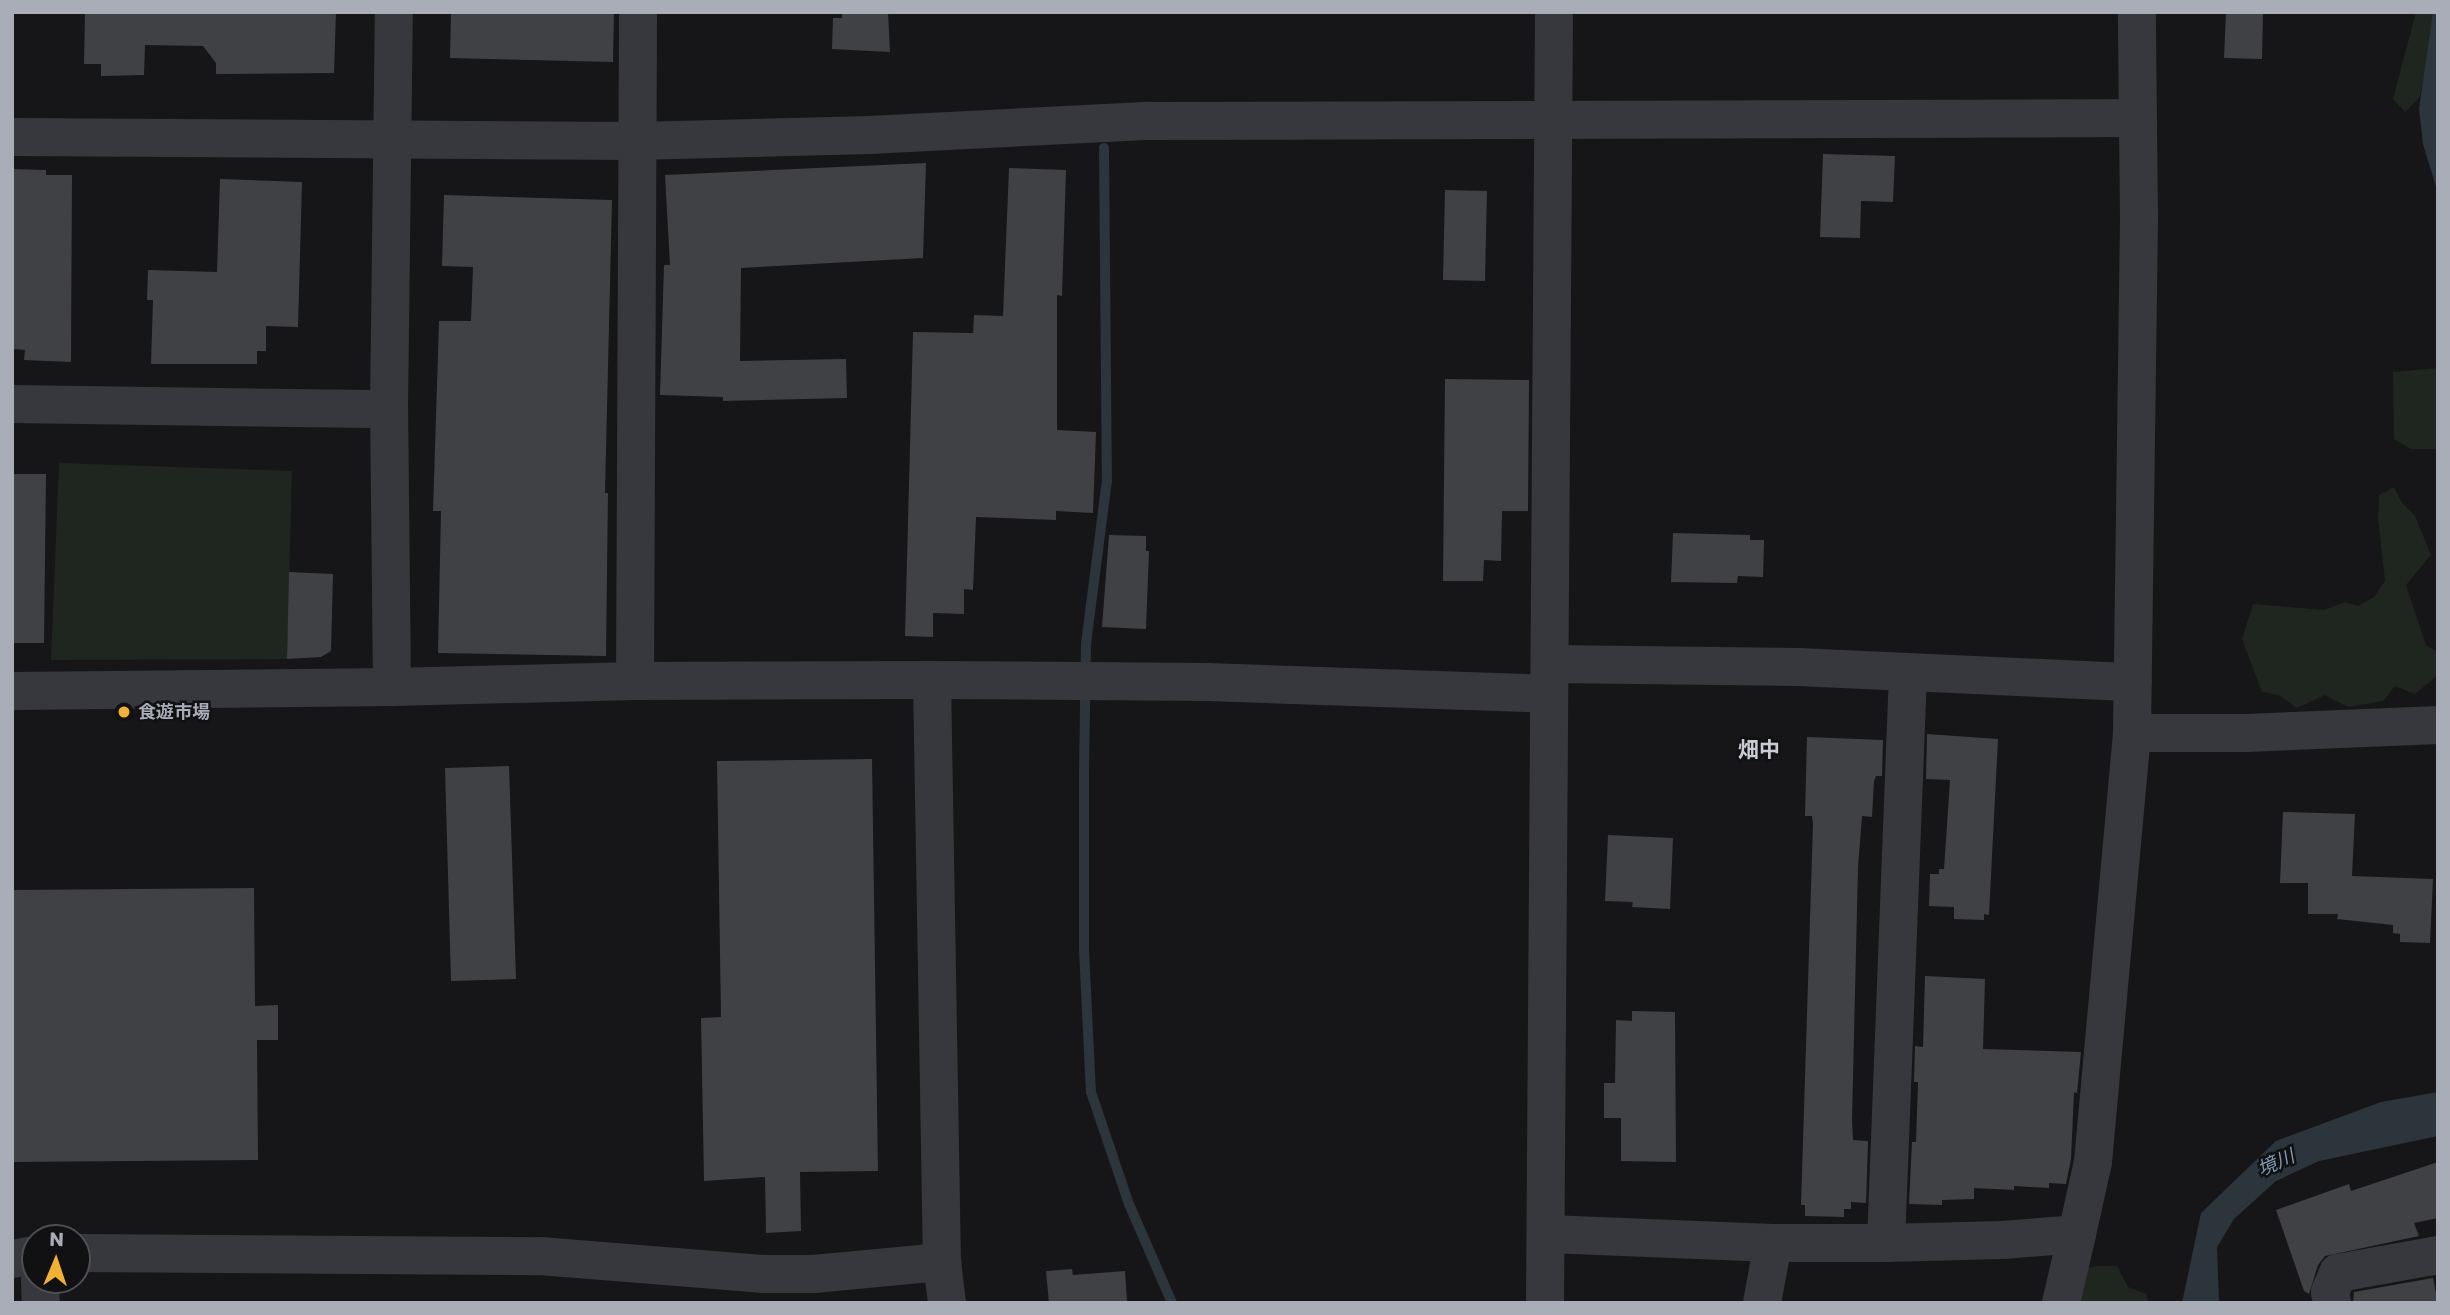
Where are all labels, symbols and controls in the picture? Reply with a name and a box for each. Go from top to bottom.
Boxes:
place label: 食遊市場 [138,701,210,723]
marker: 食遊市場 [116,704,132,720]
district label: 畑中 [1738,737,1780,763]
water label: 境川 [2254,1145,2298,1181]
north arrow [21,1224,91,1294]
text: N [49,1226,64,1253]

